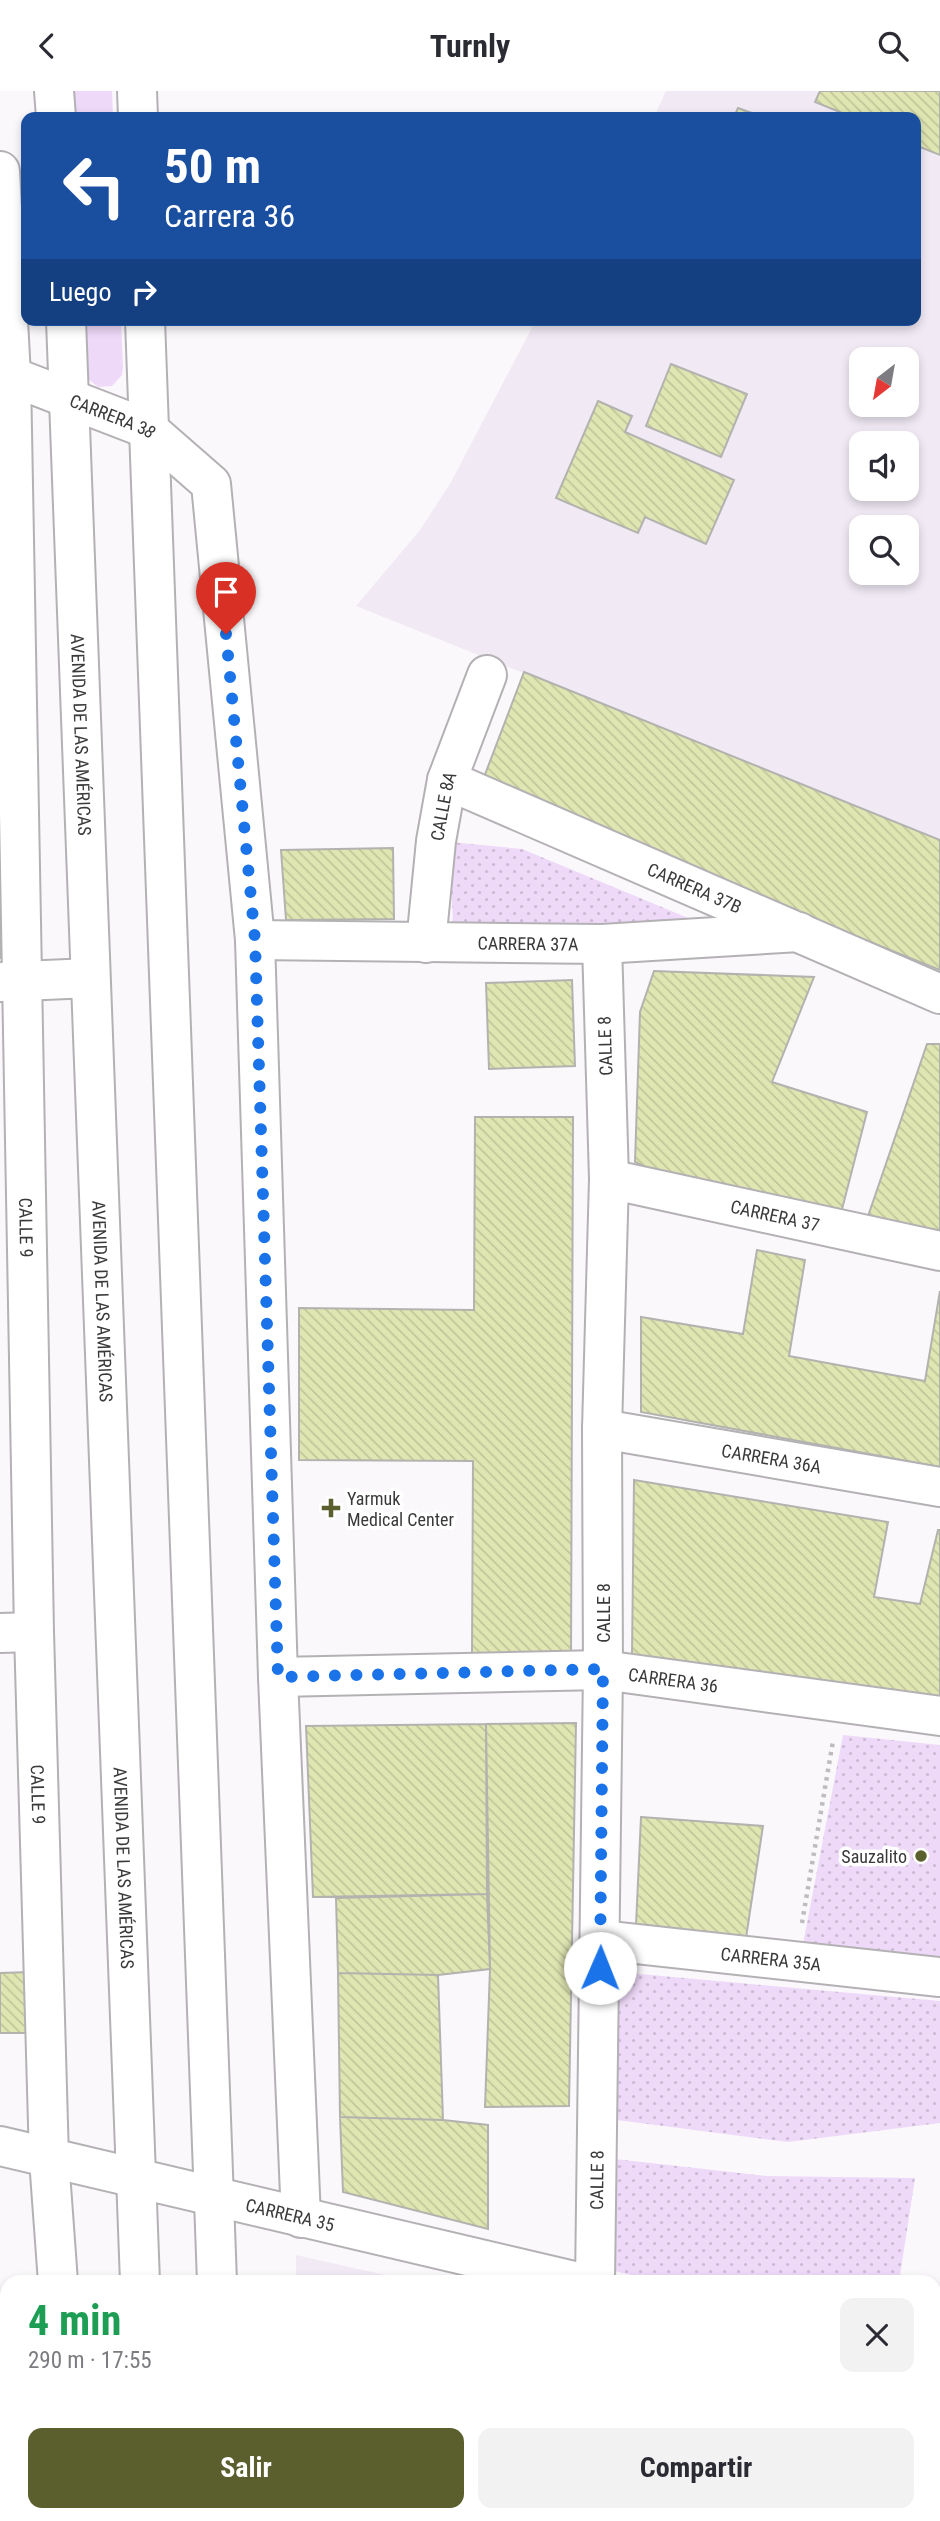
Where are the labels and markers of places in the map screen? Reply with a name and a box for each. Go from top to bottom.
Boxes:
pin [196,562,256,634]
place label: Yarmuk Medical Center [347,1488,454,1530]
marker: Yarmuk Medical Center [321,1498,341,1518]
place label: Sauzalito [841,1846,907,1867]
marker: Sauzalito [913,1848,929,1864]

